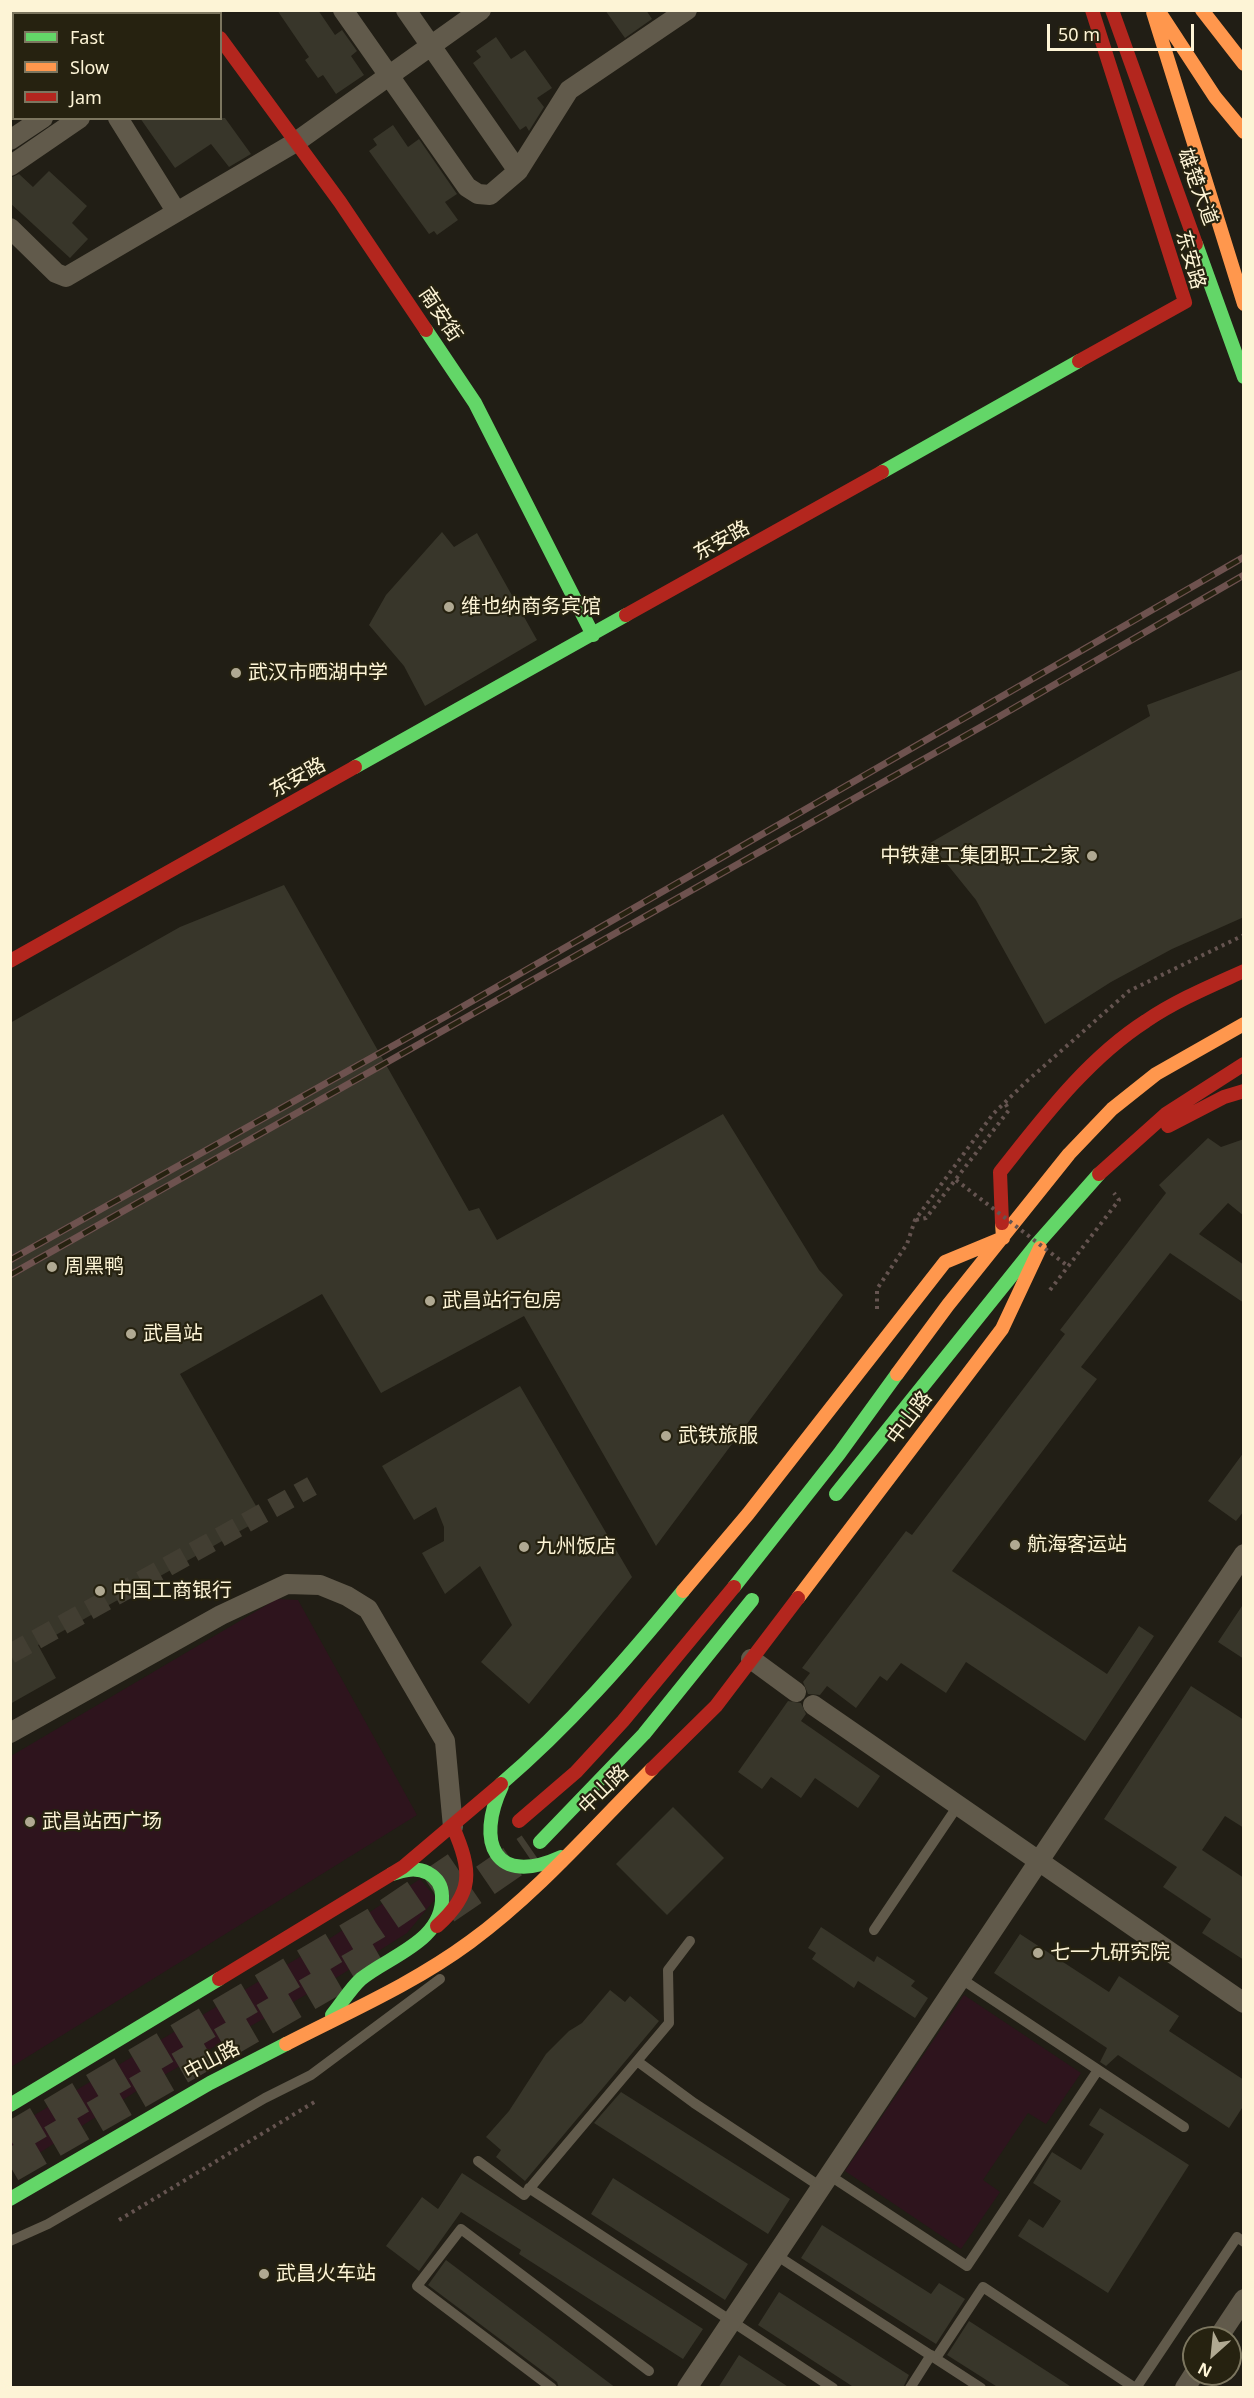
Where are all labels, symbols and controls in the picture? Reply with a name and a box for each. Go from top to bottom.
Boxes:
legend [12,12,222,120]
scale bar [1050,12,1197,50]
text: 50 m [1058,22,1100,46]
text: Fast [70,25,105,49]
text: Slow [70,55,109,79]
text: Jam [70,85,102,109]
street label: 雄楚大道 [1172,145,1222,229]
street label: 东安路 [1170,228,1210,292]
street label: 南安街 [413,283,467,347]
street label: 东安路 [690,516,754,566]
place label: 维也纳商务宾馆 [461,595,601,619]
marker: 维也纳商务宾馆 [442,600,456,614]
place label: 武汉市晒湖中学 [248,661,388,685]
marker: 武汉市晒湖中学 [229,666,243,680]
street label: 东安路 [266,753,330,803]
place label: 中铁建工集团职工之家 [880,844,1080,868]
marker: 中铁建工集团职工之家 [1085,849,1099,863]
place label: 周黑鸭 [64,1255,124,1279]
marker: 周黑鸭 [45,1260,59,1274]
place label: 武昌站行包房 [442,1289,562,1313]
marker: 武昌站行包房 [423,1294,437,1308]
place label: 武昌站 [143,1322,203,1346]
marker: 武昌站 [124,1327,138,1341]
street label: 中山路 [882,1387,938,1449]
place label: 武铁旅服 [678,1424,758,1448]
marker: 武铁旅服 [659,1429,673,1443]
place label: 航海客运站 [1027,1533,1127,1557]
place label: 九州饭店 [536,1535,616,1559]
marker: 航海客运站 [1008,1538,1022,1552]
marker: 九州饭店 [517,1540,531,1554]
place label: 中国工商银行 [112,1579,232,1603]
marker: 中国工商银行 [93,1584,107,1598]
street label: 中山路 [574,1761,634,1819]
place label: 武昌站西广场 [42,1810,162,1834]
marker: 武昌站西广场 [23,1815,37,1829]
place label: 七一九研究院 [1050,1941,1170,1965]
marker: 七一九研究院 [1031,1946,1045,1960]
street label: 中山路 [180,2036,244,2086]
place label: 武昌火车站 [276,2262,376,2286]
marker: 武昌火车站 [257,2267,271,2281]
north arrow [1182,2326,1242,2386]
text: N [1194,2358,1216,2383]

